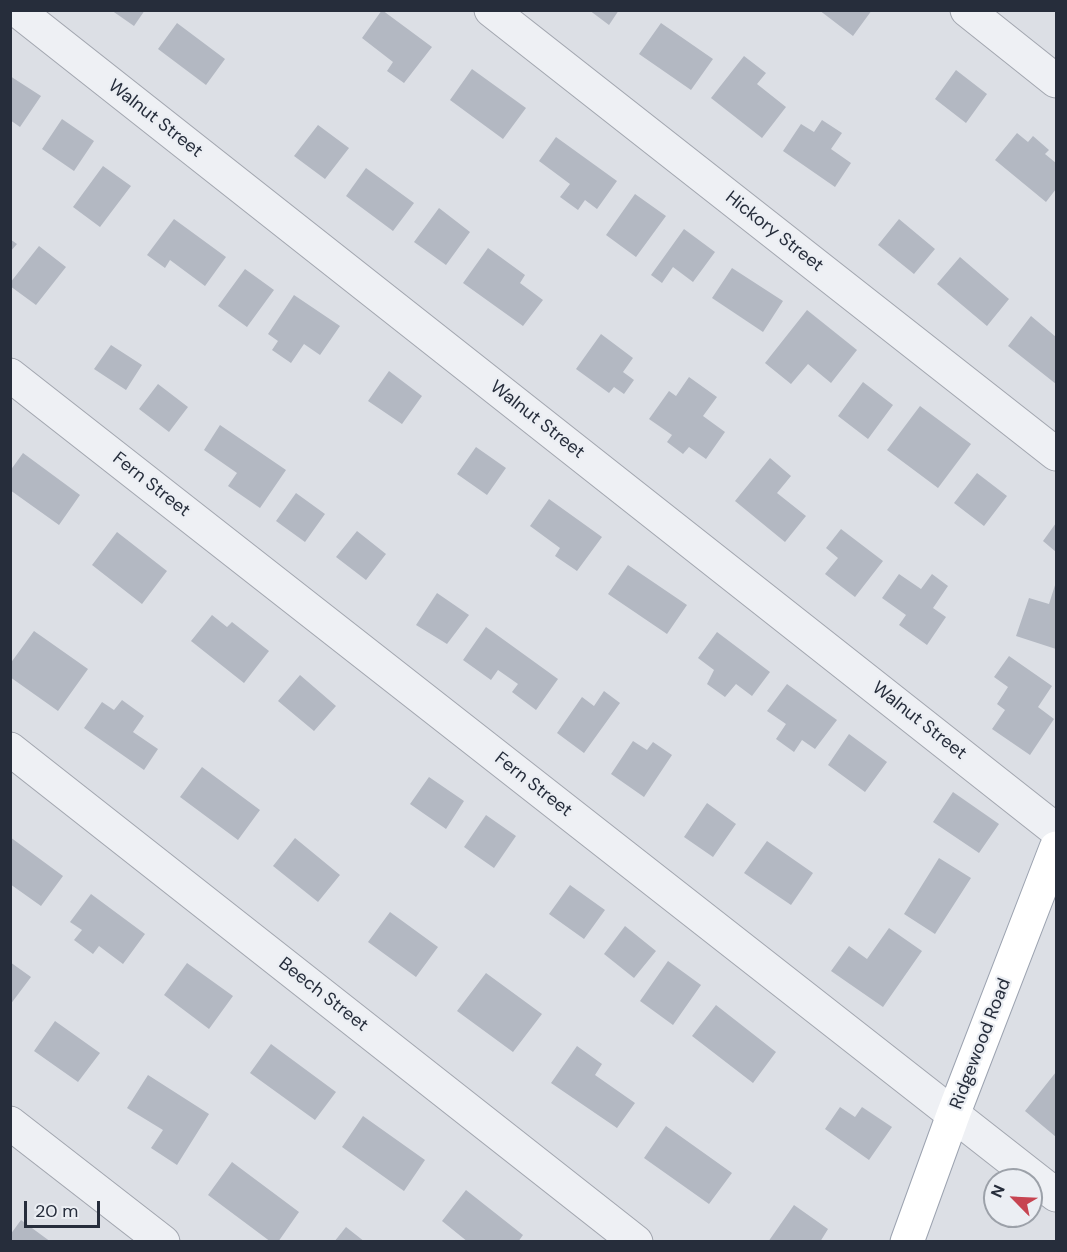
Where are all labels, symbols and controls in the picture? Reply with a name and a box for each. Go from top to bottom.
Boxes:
street label: Walnut Street [103,75,207,163]
street label: Hickory Street [721,187,827,277]
street label: Walnut Street [485,376,589,464]
street label: Fern Street [108,448,194,522]
street label: Walnut Street [867,677,971,765]
street label: Fern Street [490,748,576,822]
street label: Beech Street [274,953,372,1037]
street label: Ridgewood Road [946,975,1016,1113]
north arrow [983,1168,1043,1228]
text: N [986,1182,1010,1201]
scale bar [27,1189,104,1227]
text: 20 m [35,1199,78,1223]

